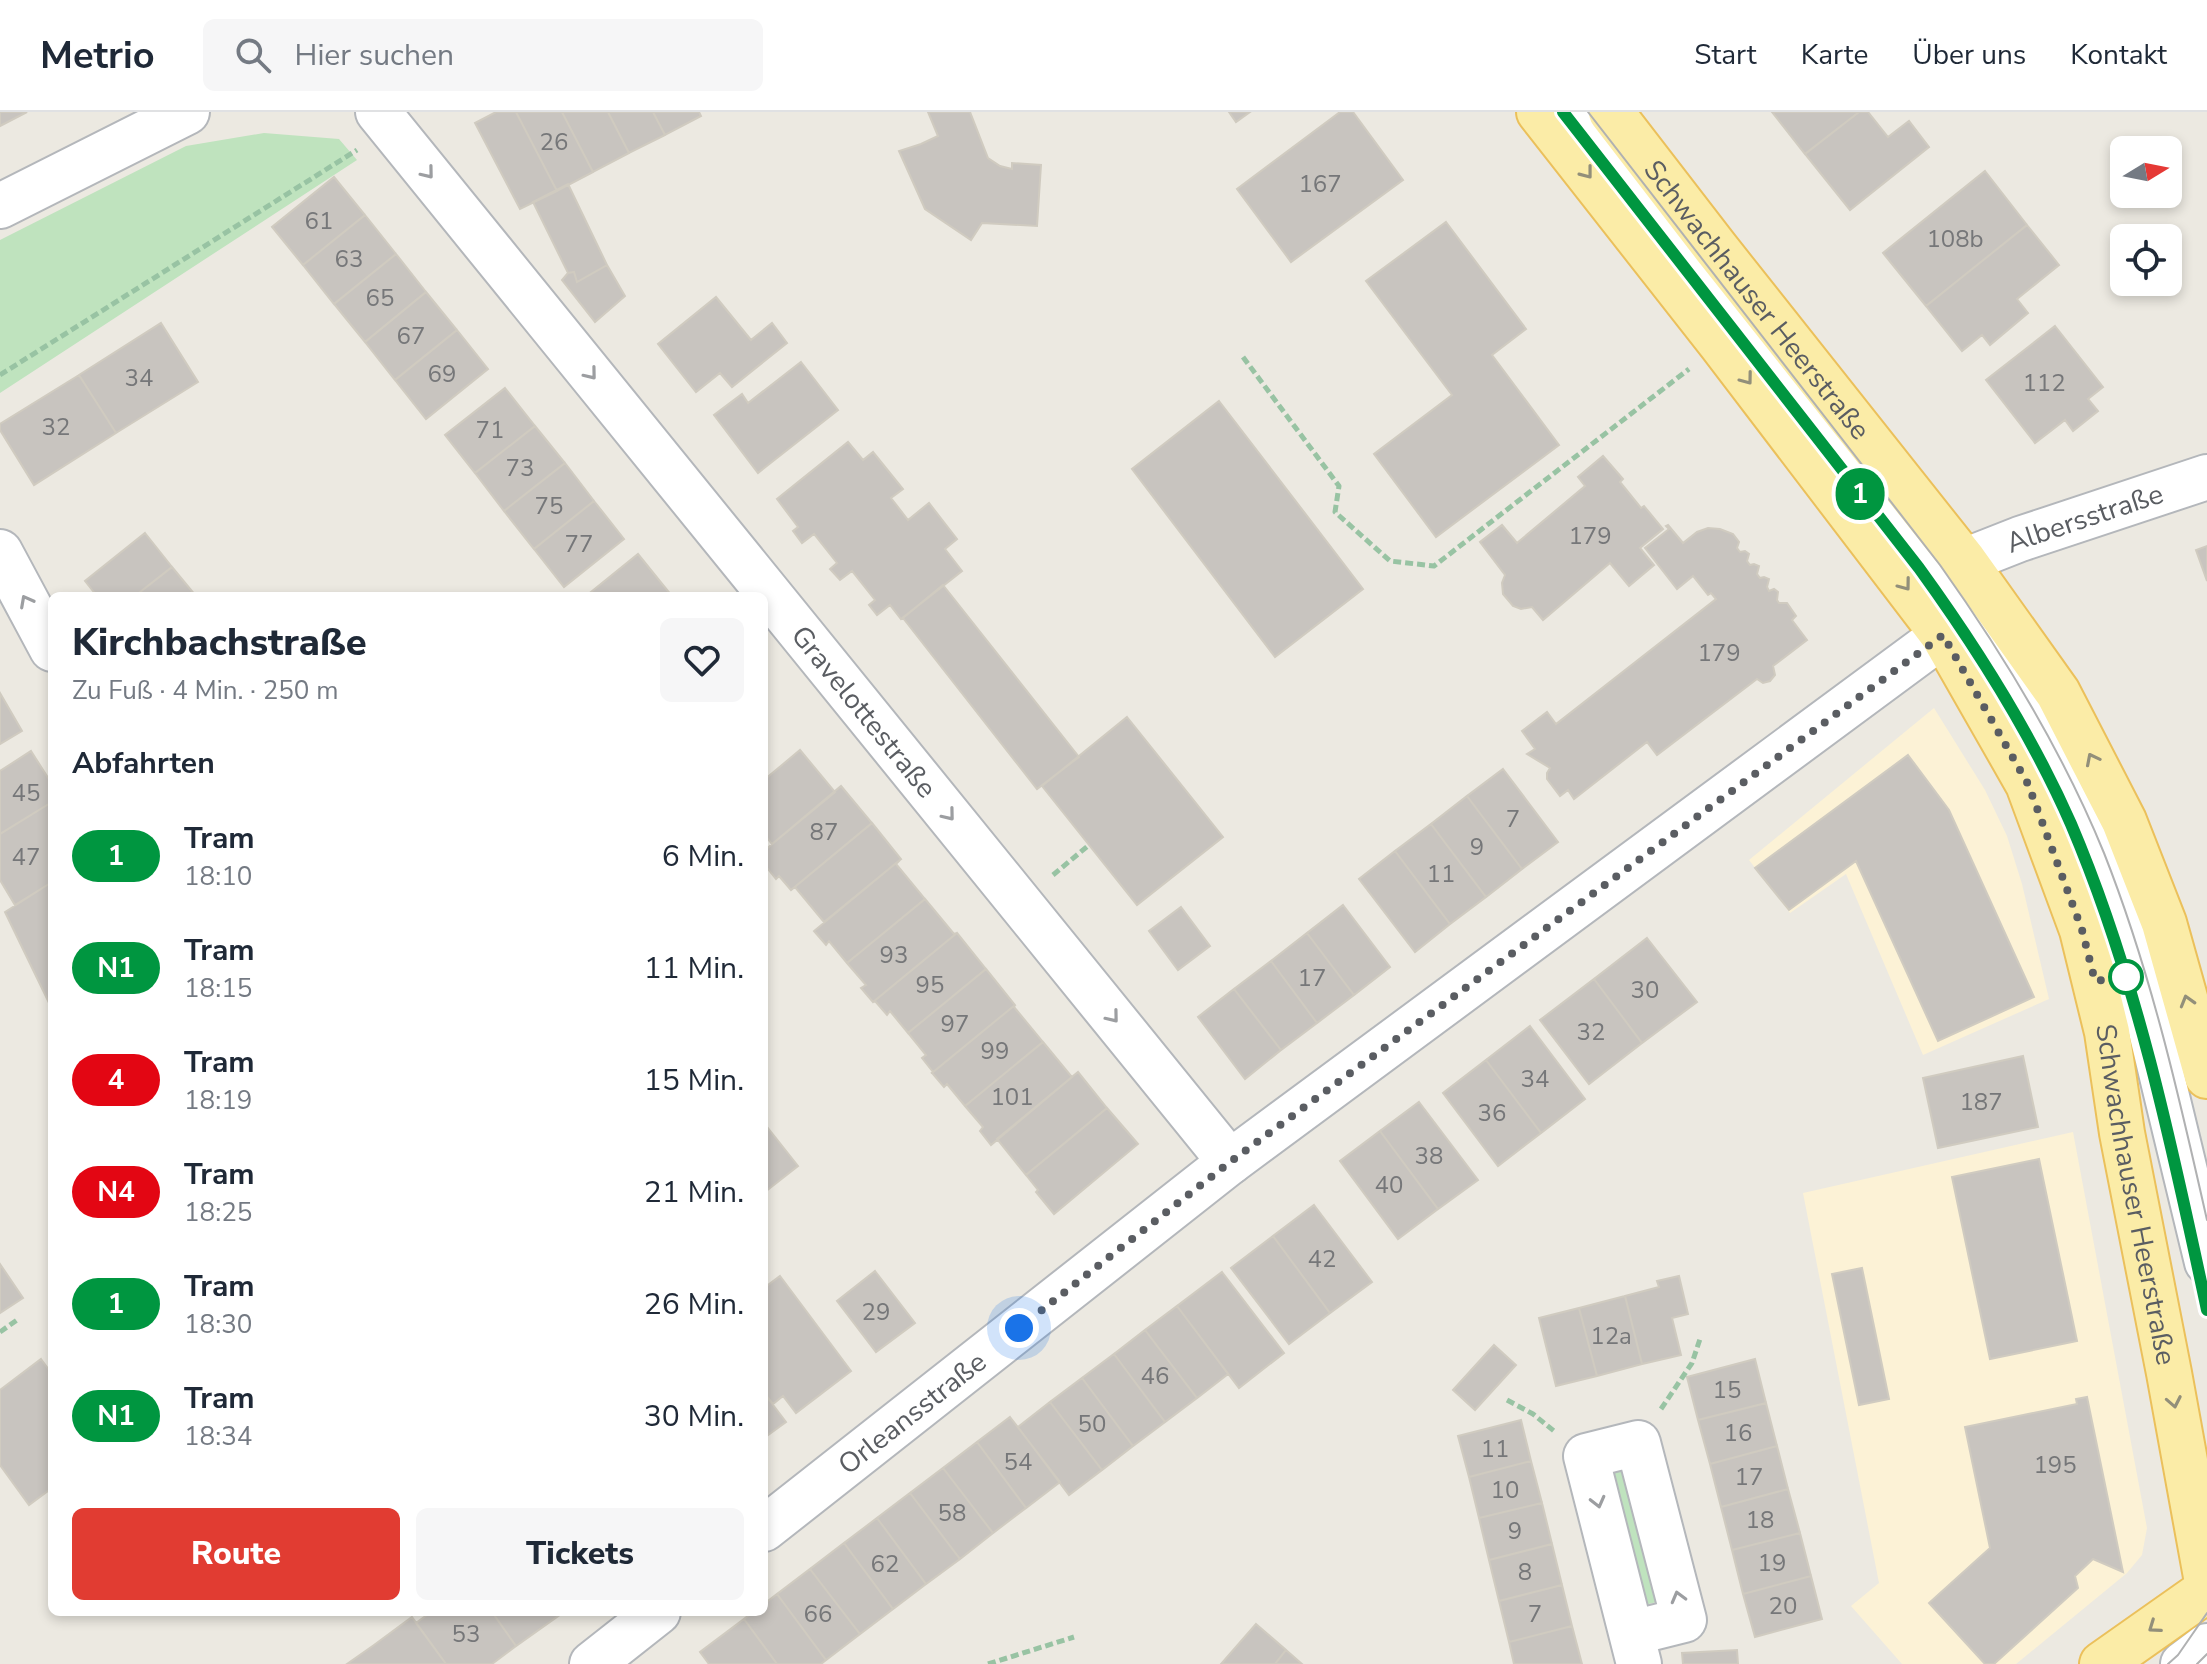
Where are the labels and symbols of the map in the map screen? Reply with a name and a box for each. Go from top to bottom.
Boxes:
house number: 26 [540,126,568,158]
north arrow [2110,136,2182,208]
street label: Schwachhauser Heerstraße [1635,152,1879,448]
one-way arrow [418,163,432,178]
one-way arrow [1578,165,1592,179]
house number: 167 [1298,168,1342,200]
house number: 61 [305,205,333,237]
house number: 108b [1926,223,1984,255]
house number: 63 [335,243,363,275]
house number: 65 [366,282,394,314]
house number: 67 [397,320,425,352]
house number: 69 [428,358,456,390]
house number: 34 [125,362,153,394]
one-way arrow [582,365,596,380]
house number: 112 [2022,367,2066,399]
one-way arrow [1738,370,1752,385]
house number: 32 [42,411,70,443]
house number: 71 [476,414,504,446]
house number: 73 [506,452,534,484]
line badge: 1 [1834,468,1886,520]
street label: Albersstraße [2001,475,2168,563]
house number: 75 [535,490,563,522]
house number: 179 [1568,520,1612,552]
house number: 77 [565,528,593,560]
one-way arrow [1895,576,1909,591]
one-way arrow [20,595,36,609]
street label: Gravelottestraße [782,618,945,806]
house number: 179 [1697,637,1741,669]
one-way arrow [2087,753,2102,768]
house number: 45 [12,777,40,809]
house number: 7 [1506,803,1520,835]
one-way arrow [940,806,954,821]
house number: 87 [810,816,838,848]
house number: 9 [1470,831,1484,863]
house number: 47 [12,841,40,873]
house number: 11 [1427,858,1455,890]
house number: 93 [880,939,908,971]
unlabelled marker [2109,960,2143,994]
house number: 17 [1298,962,1326,994]
house number: 95 [916,969,944,1001]
house number: 30 [1631,974,1659,1006]
one-way arrow [2180,994,2196,1008]
house number: 97 [941,1008,969,1040]
one-way arrow [1103,1008,1118,1022]
house number: 32 [1577,1016,1605,1048]
street label: Schwachhauser Heerstraße [2086,1021,2185,1368]
house number: 99 [981,1035,1009,1067]
house number: 34 [1521,1063,1549,1095]
house number: 101 [990,1081,1034,1113]
house number: 187 [1959,1086,2003,1118]
house number: 36 [1478,1097,1506,1129]
house number: 38 [1415,1140,1443,1172]
house number: 40 [1375,1169,1403,1201]
house number: 42 [1308,1243,1336,1275]
house number: 29 [862,1296,890,1328]
your location [999,1308,1039,1348]
house number: 12a [1590,1320,1632,1352]
street label: Orleansstraße [830,1343,994,1484]
house number: 46 [1141,1360,1169,1392]
house number: 15 [1713,1374,1741,1406]
one-way arrow [2165,1396,2182,1409]
house number: 50 [1078,1408,1106,1440]
house number: 16 [1724,1417,1752,1449]
house number: 11 [1481,1433,1509,1465]
house number: 54 [1004,1446,1032,1478]
house number: 195 [2033,1449,2077,1481]
house number: 17 [1735,1461,1763,1493]
house number: 10 [1491,1474,1519,1506]
one-way arrow [1589,1494,1606,1508]
house number: 58 [938,1497,966,1529]
house number: 18 [1746,1504,1774,1536]
house number: 9 [1508,1515,1522,1547]
house number: 19 [1758,1547,1786,1579]
house number: 62 [871,1548,899,1580]
house number: 8 [1518,1556,1532,1588]
one-way arrow [1671,1590,1688,1604]
house number: 20 [1769,1590,1797,1622]
house number: 66 [804,1598,832,1630]
house number: 7 [1528,1598,1542,1630]
one-way arrow [2149,1617,2163,1632]
house number: 53 [452,1618,480,1650]

